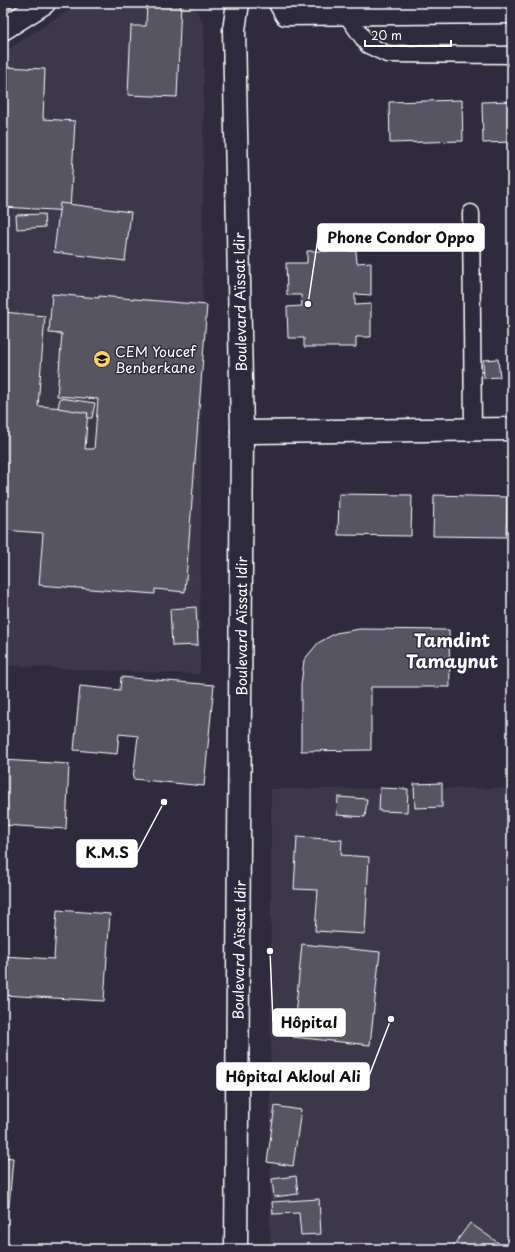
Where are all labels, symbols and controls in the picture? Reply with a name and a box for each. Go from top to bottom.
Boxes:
scale bar [365,22,451,48]
text: 20 m [371,26,402,44]
callout: Phone Condor Oppo [318,224,484,251]
text: Phone Condor Oppo [327,225,475,248]
street label: Boulevard Aïssat Idir [228,232,252,372]
place label: CEM Youcef Benberkane [115,341,197,378]
school or university icon: CEM Youcef Benberkane [92,349,112,369]
street label: Boulevard Aïssat Idir [231,556,252,696]
district label: Tamdint Tamaynut [406,626,499,674]
callout: K.M.S [77,840,137,867]
text: K.M.S [85,840,129,863]
street label: Boulevard Aïssat Idir [227,880,251,1020]
callout: Hôpital [273,1009,345,1036]
text: Hôpital [281,1010,337,1033]
callout: Hôpital Akloul Ali [217,1063,369,1090]
text: Hôpital Akloul Ali [225,1064,361,1087]

